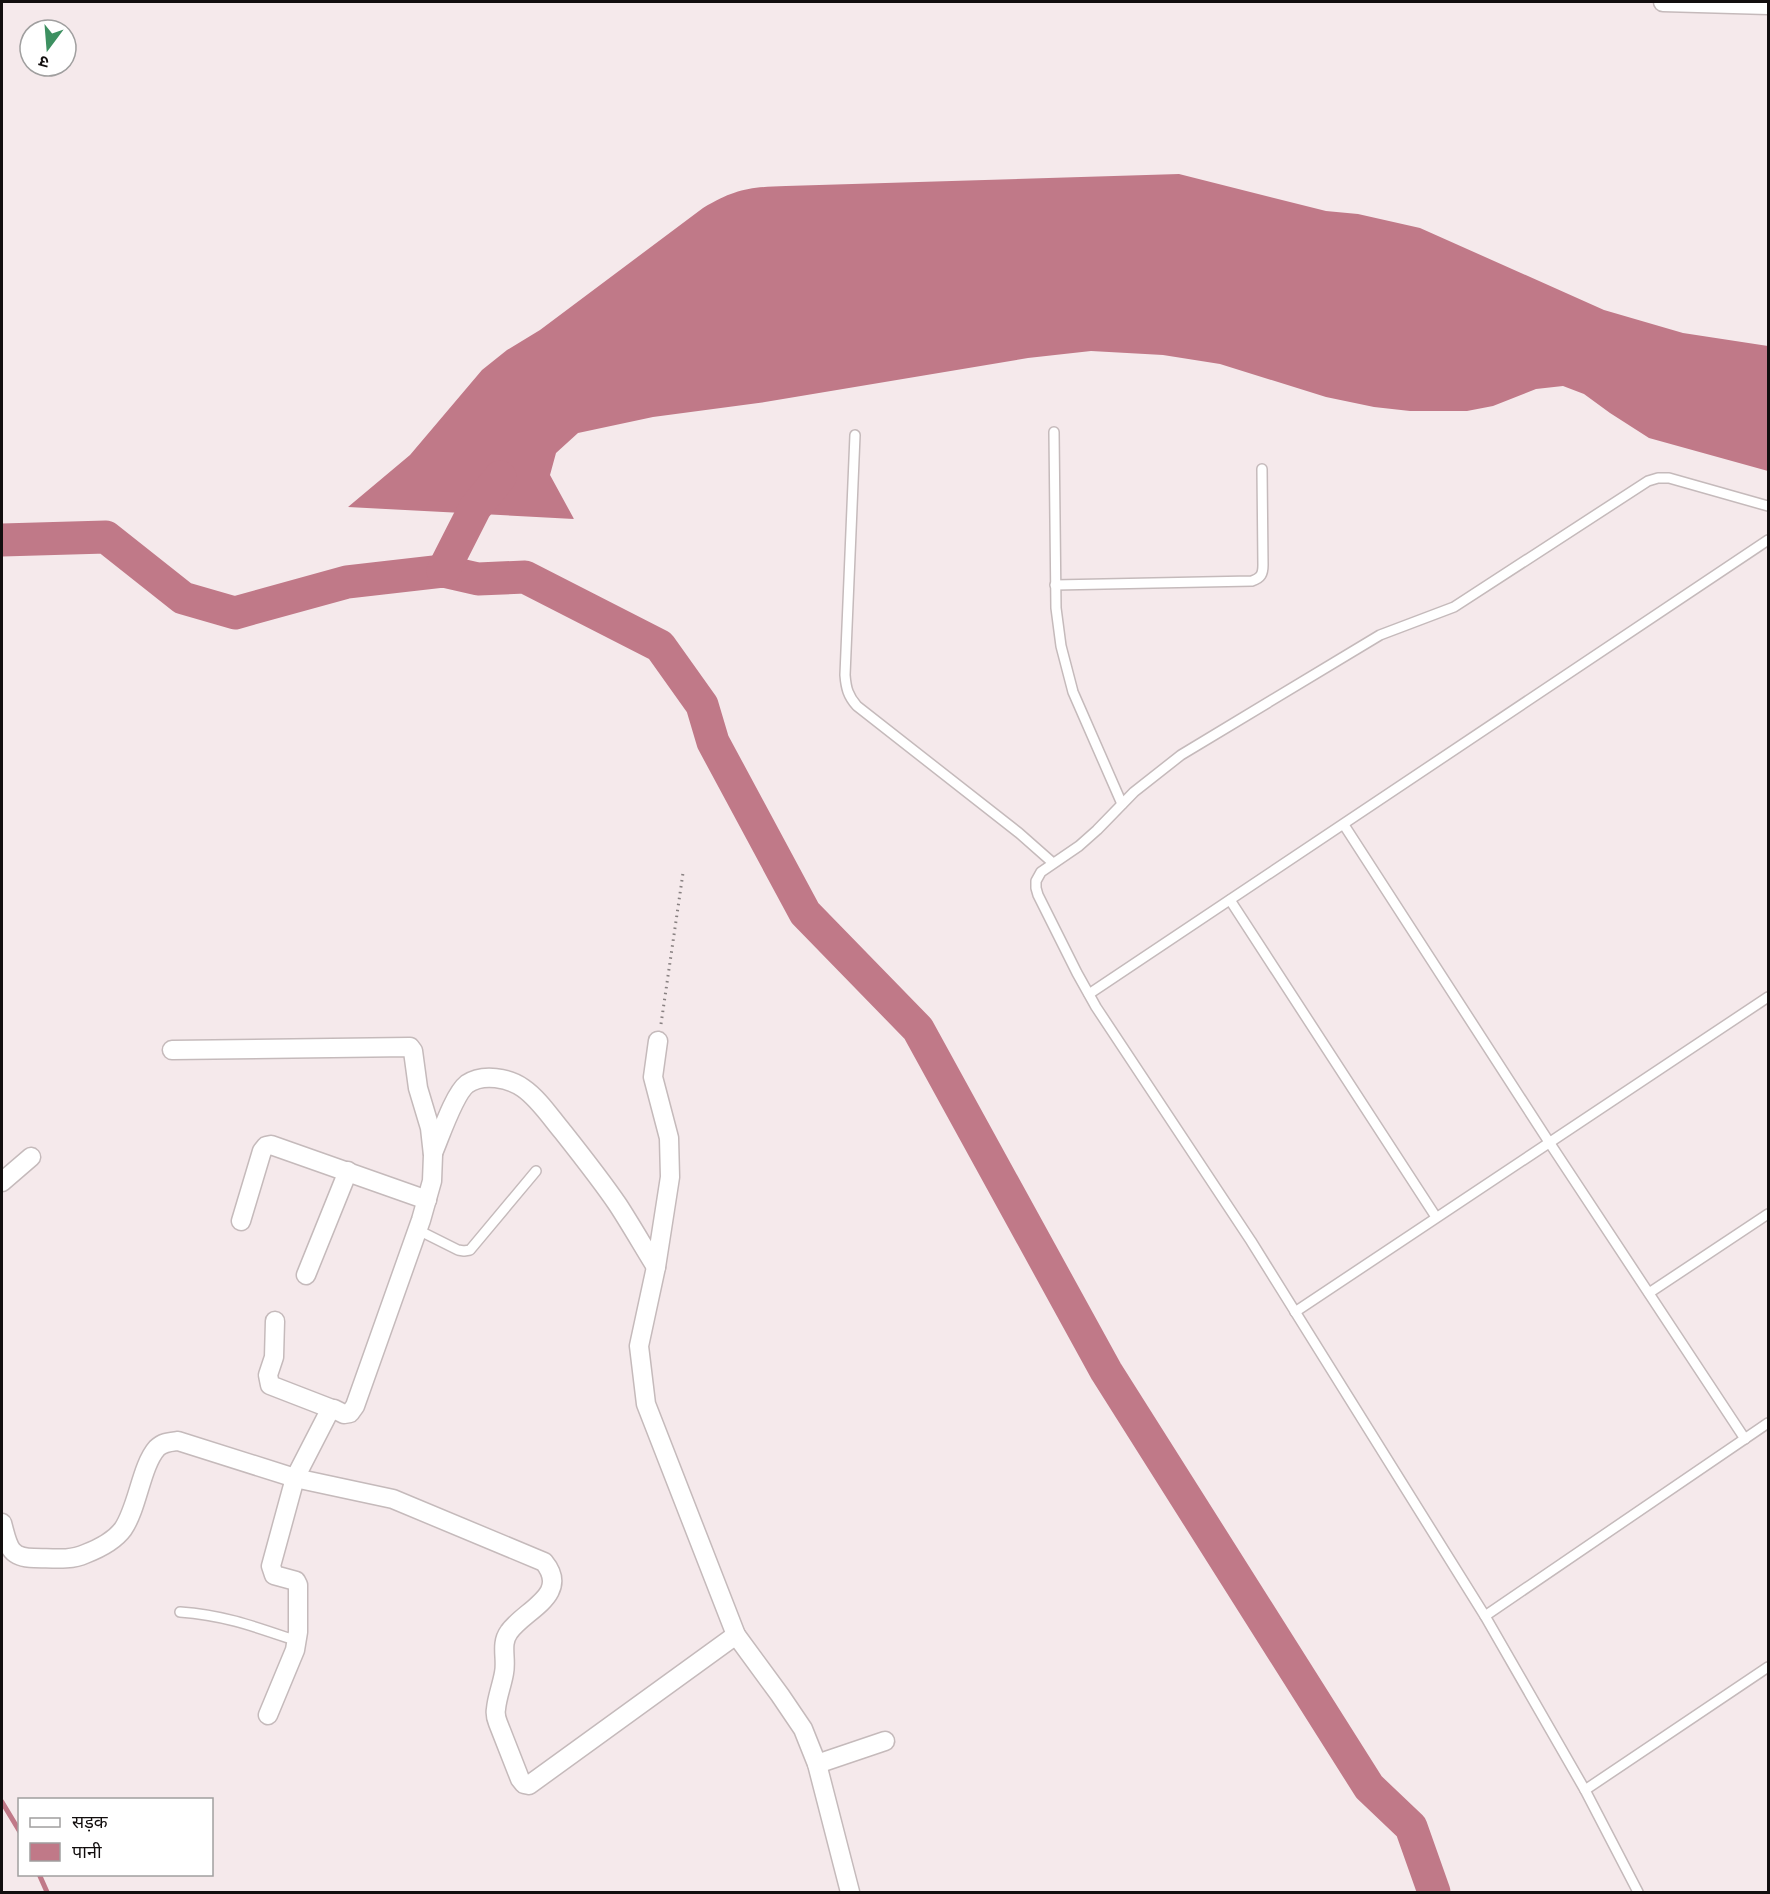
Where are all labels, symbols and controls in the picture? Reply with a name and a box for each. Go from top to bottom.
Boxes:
north arrow [18,18,78,78]
text: उ [36,50,51,72]
legend [18,1798,213,1876]
text: सड़क [72,1811,109,1833]
text: पानी [72,1841,102,1863]

